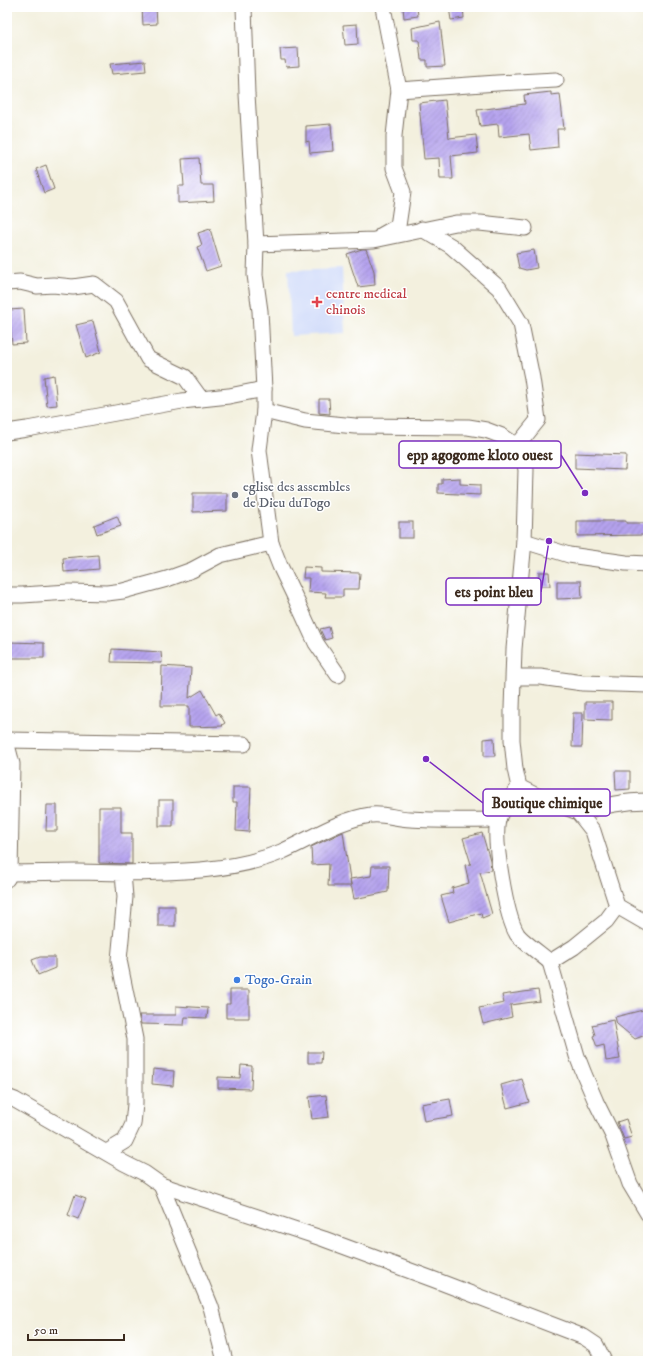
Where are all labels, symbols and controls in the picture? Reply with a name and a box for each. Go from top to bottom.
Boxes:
place label: centre medical chinois [326,285,407,319]
marker: centre medical chinois [311,296,323,308]
callout: epp agogome kloto ouest [399,441,561,468]
text: epp agogome kloto ouest [407,446,553,465]
place label: eglise des assembles de Dieu duTogo [243,478,350,512]
marker: eglise des assembles de Dieu duTogo [230,490,240,500]
callout: ets point bleu [446,578,541,605]
text: ets point bleu [455,583,534,602]
callout: Boutique chimique [483,789,610,816]
text: Boutique chimique [492,794,603,814]
place label: Togo-Grain [245,971,313,989]
marker: Togo-Grain [232,975,242,985]
scale bar [28,1316,124,1342]
text: 50 m [34,1323,58,1338]

